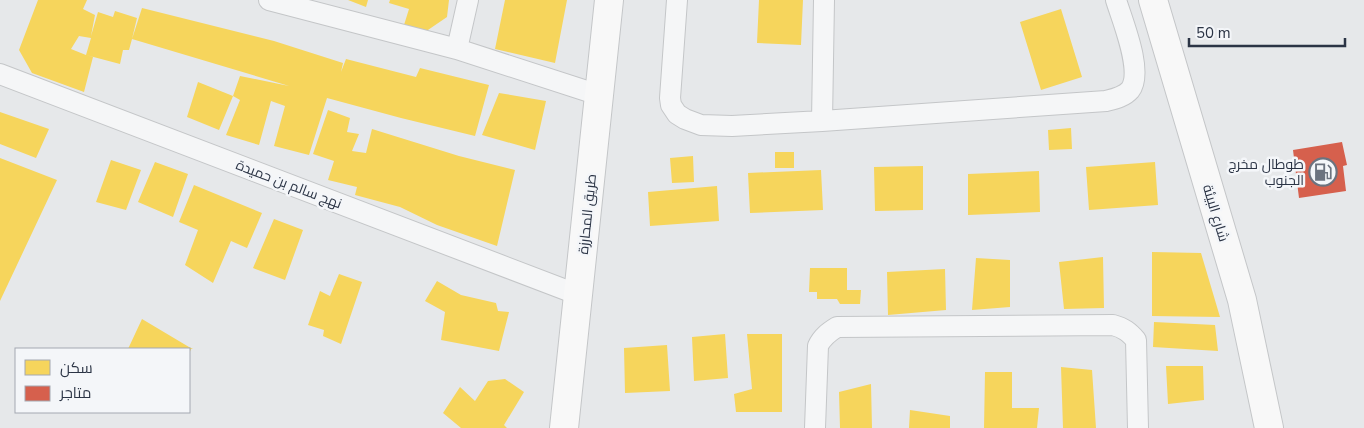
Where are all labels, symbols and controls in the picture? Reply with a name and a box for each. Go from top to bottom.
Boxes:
scale bar [1189,15,1345,47]
text: 50 m [1196,23,1231,43]
place label: طوطال مخرج الجنوب [1228,155,1304,190]
street label: نهج سالم بن حميدة [233,156,344,213]
fuel station icon: طوطال مخرج الجنوب [1308,157,1338,187]
street label: طريق المحارزة [574,173,601,255]
street label: شارع البيئة [1198,182,1233,244]
legend [15,348,190,413]
text: سكن [60,358,93,378]
text: متاجر [59,383,91,403]

